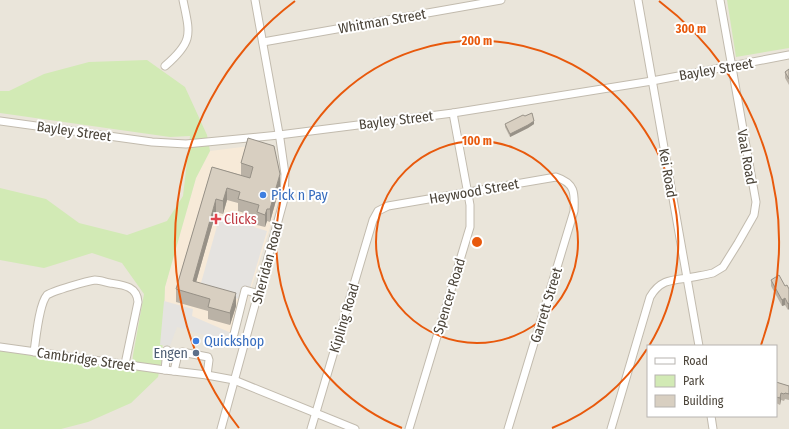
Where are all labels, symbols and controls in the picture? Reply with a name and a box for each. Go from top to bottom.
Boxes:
street label: Whitman Street [337,5,428,38]
text: 300 m [675,22,706,36]
text: 200 m [461,34,492,48]
street label: Bayley Street [678,55,755,84]
street label: Bayley Street [358,107,435,134]
street label: Bayley Street [36,118,113,145]
street label: Vaal Road [733,128,760,186]
text: 100 m [462,134,492,148]
street label: Kei Road [655,147,680,199]
street label: Heywood Street [428,175,521,208]
place label: Pick n Pay [271,187,329,204]
marker: Pick n Pay [258,190,268,200]
place label: Clicks [224,211,257,228]
marker: Clicks [211,214,221,224]
street label: Sheridan Road [248,220,287,306]
centre of rings [470,235,484,249]
street label: Spencer Road [430,256,469,336]
street label: Garrett Street [527,265,566,345]
street label: Kipling Road [326,281,363,355]
place label: Quickshop [204,333,264,350]
marker: Quickshop [191,336,201,346]
street label: Cambridge Street [36,344,137,375]
place label: Engen [154,345,188,362]
legend [647,345,777,417]
marker: Engen [191,348,201,358]
text: Road [683,354,708,368]
text: Park [683,374,705,388]
text: Building [683,394,724,408]

